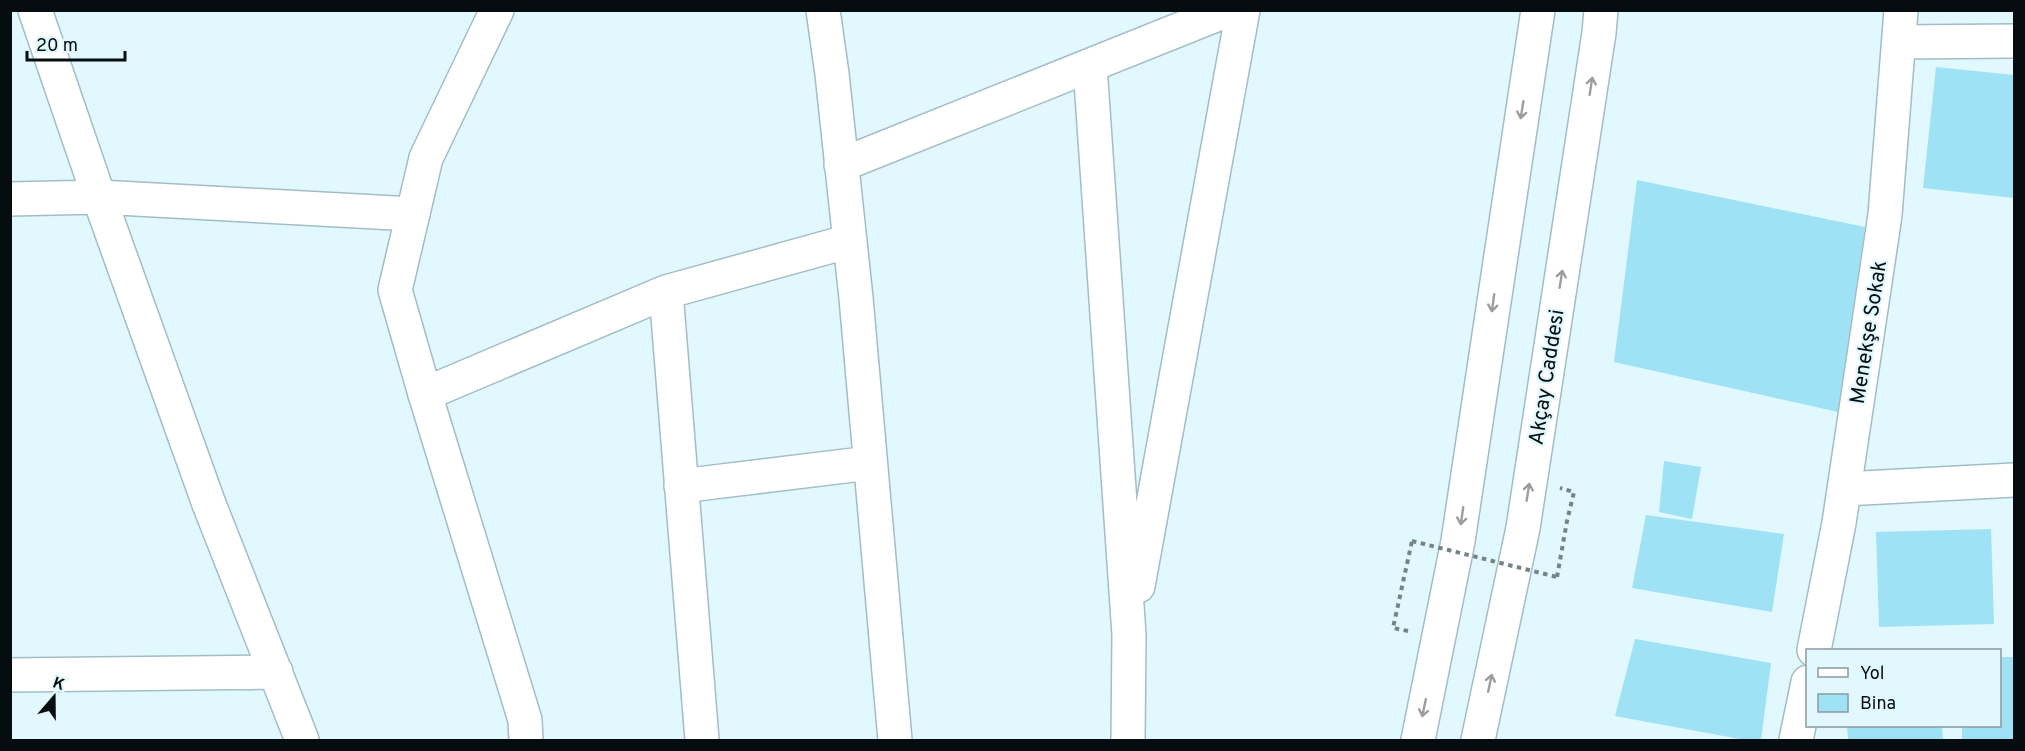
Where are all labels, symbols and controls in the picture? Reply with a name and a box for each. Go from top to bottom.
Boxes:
scale bar [27,24,124,62]
text: 20 m [36,35,78,58]
one-way arrow [1586,77,1597,96]
one-way arrow [1517,99,1528,119]
street label: Menekşe Sokak [1845,258,1894,406]
one-way arrow [1556,269,1567,289]
one-way arrow [1488,292,1499,312]
street label: Akçay Caddesi [1523,307,1572,447]
one-way arrow [1523,483,1534,502]
one-way arrow [1456,506,1467,526]
legend [1806,649,2001,727]
text: Yol [1860,663,1885,686]
north arrow [24,667,84,727]
text: K [50,673,67,696]
one-way arrow [1485,674,1496,694]
text: Bina [1860,693,1896,716]
one-way arrow [1418,697,1429,717]

